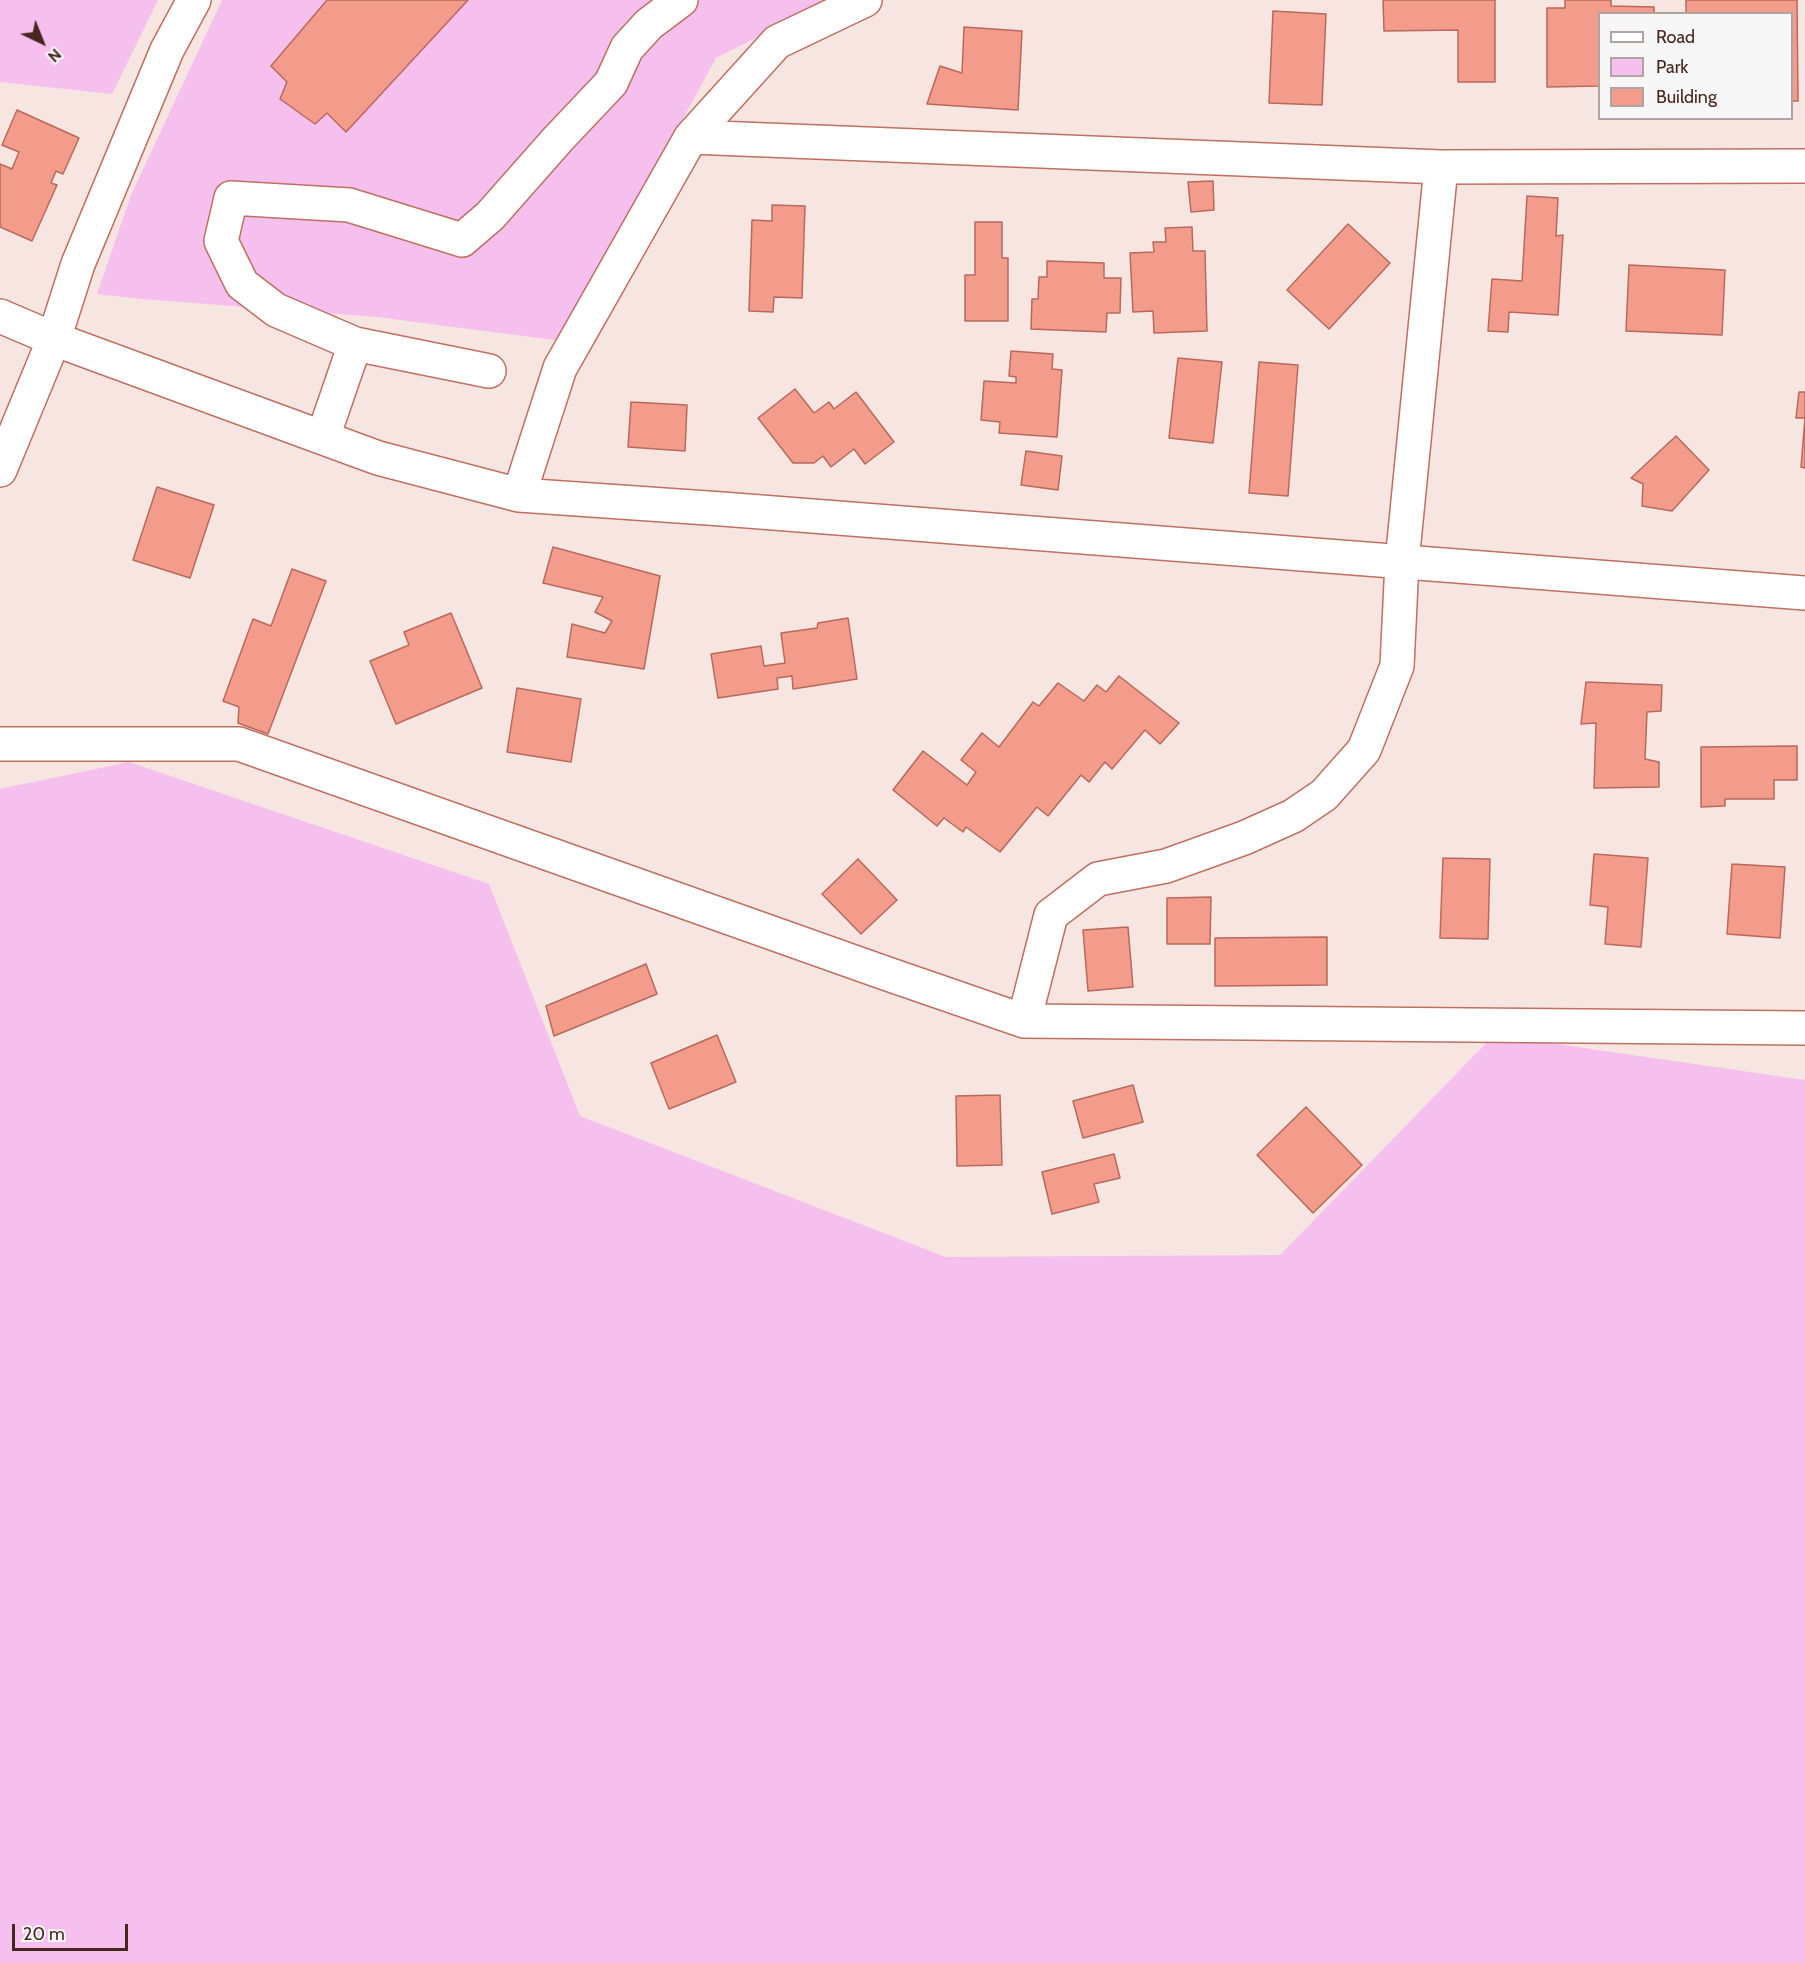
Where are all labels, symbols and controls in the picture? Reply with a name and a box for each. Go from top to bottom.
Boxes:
north arrow [12,12,72,72]
legend [1598,12,1793,120]
text: Road [1656,26,1695,48]
text: N [44,45,65,66]
text: Park [1656,56,1688,78]
text: Building [1656,86,1717,108]
scale bar [15,1912,130,1950]
text: 20 m [23,1923,65,1945]

